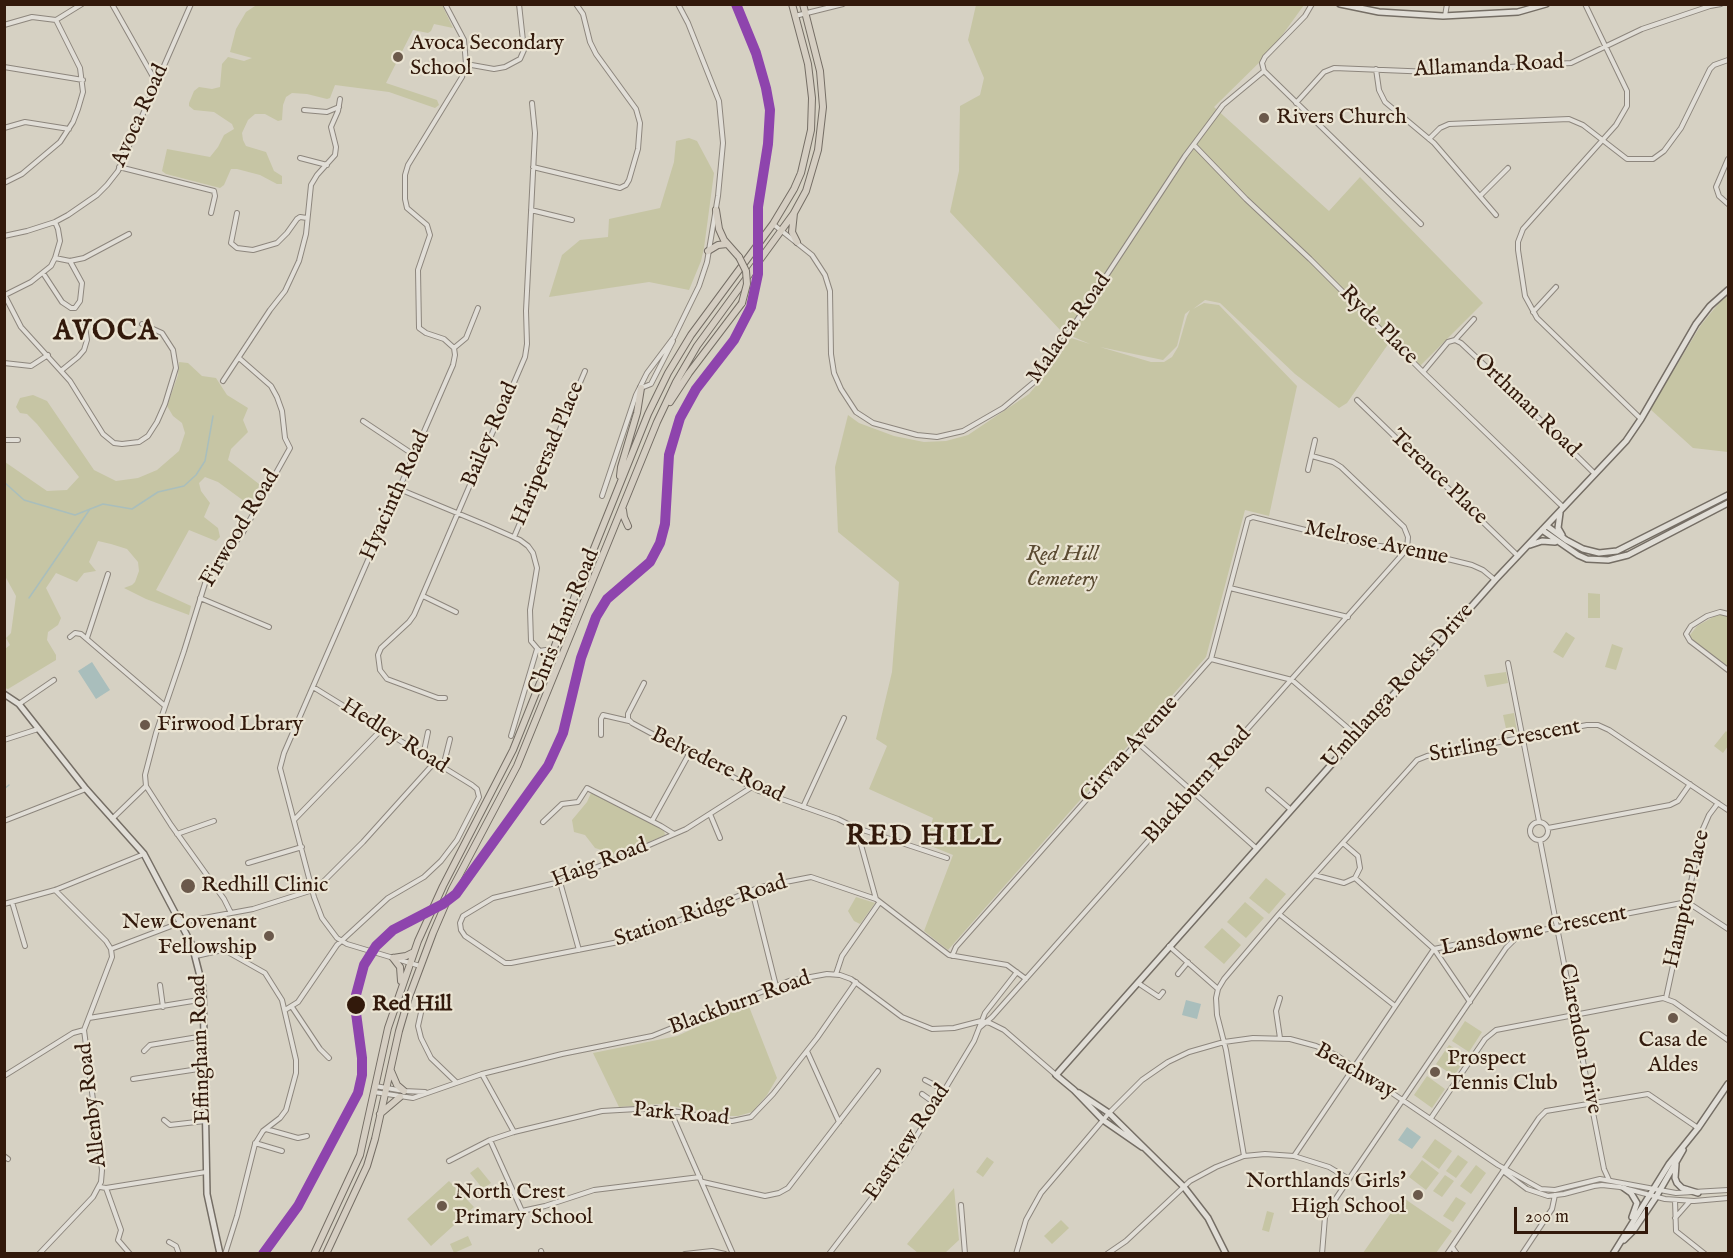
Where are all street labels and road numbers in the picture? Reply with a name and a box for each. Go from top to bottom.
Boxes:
street label: Allamanda Road [1413,50,1565,84]
street label: Avoca Road [107,61,175,171]
street label: Malacca Road [1022,269,1118,389]
street label: Ryde Place [1333,281,1423,371]
street label: Orthman Road [1467,348,1585,464]
street label: Haripersad Place [507,378,591,530]
street label: Bailey Road [457,379,525,491]
street label: Terence Place [1383,425,1493,531]
street label: Hyacinth Road [356,427,436,565]
street label: Firwood Road [196,466,286,592]
street label: Melrose Avenue [1302,516,1450,572]
street label: Chris Hani Road [524,545,606,699]
street label: Umhlanga Rocks Drive [1318,599,1480,775]
street label: Girvan Avenue [1075,691,1185,809]
street label: Hedley Road [335,694,453,780]
street label: Stirling Crescent [1427,714,1583,770]
street label: Belvedere Road [646,722,788,810]
street label: Blackburn Road [1138,722,1258,850]
street label: Hampton Place [1659,827,1717,971]
street label: Haig Road [548,834,652,894]
street label: Station Ridge Road [611,870,791,954]
street label: Lansdowne Crescent [1439,901,1629,963]
street label: Clarendon Drive [1551,962,1607,1116]
street label: Blackburn Road [666,966,814,1042]
street label: Effingham Road [186,974,218,1124]
street label: Beachway [1310,1038,1400,1106]
street label: Allenby Road [72,1041,114,1169]
street label: Eastview Road [859,1080,957,1206]
street label: Park Road [632,1098,730,1132]

